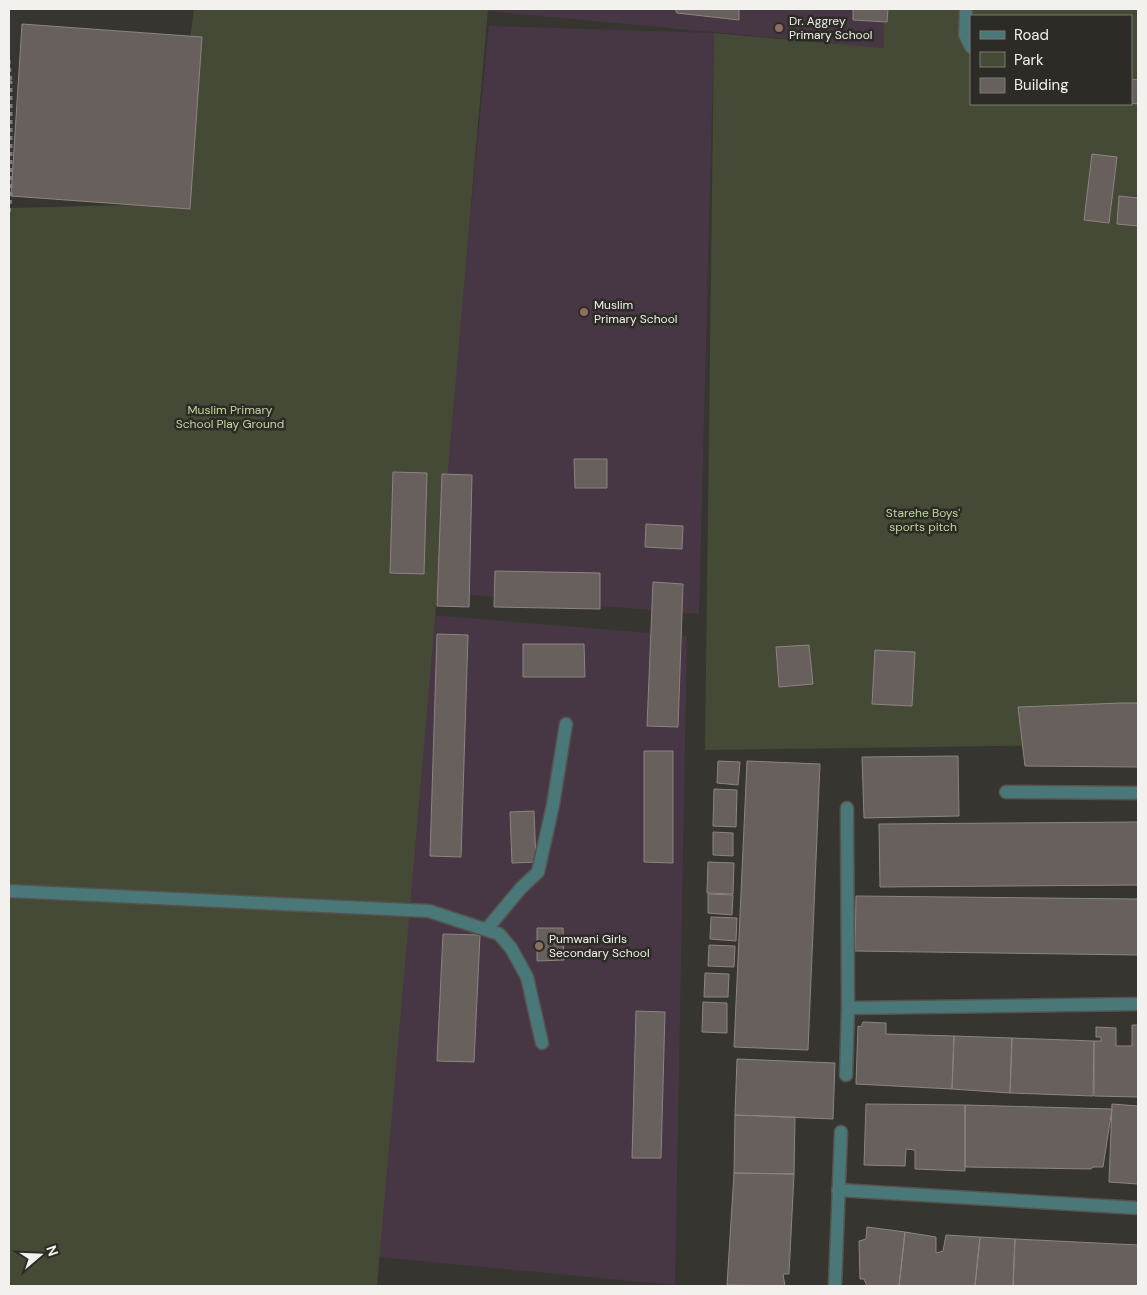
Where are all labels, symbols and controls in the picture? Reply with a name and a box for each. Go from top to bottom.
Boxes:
place label: Dr. Aggrey Primary School [789,13,872,43]
legend [970,15,1132,105]
marker: Dr. Aggrey Primary School [773,22,785,34]
text: Road [1014,25,1049,45]
text: Park [1014,50,1044,70]
text: Building [1014,75,1069,95]
place label: Muslim Primary School [594,297,677,327]
marker: Muslim Primary School [578,306,590,318]
park label: Muslim Primary School Play Ground [176,402,284,432]
park label: Starehe Boys' sports pitch [886,505,960,535]
place label: Pumwani Girls Secondary School [549,931,650,961]
marker: Pumwani Girls Secondary School [533,940,545,952]
north arrow [15,1230,65,1280]
text: N [42,1243,62,1259]

